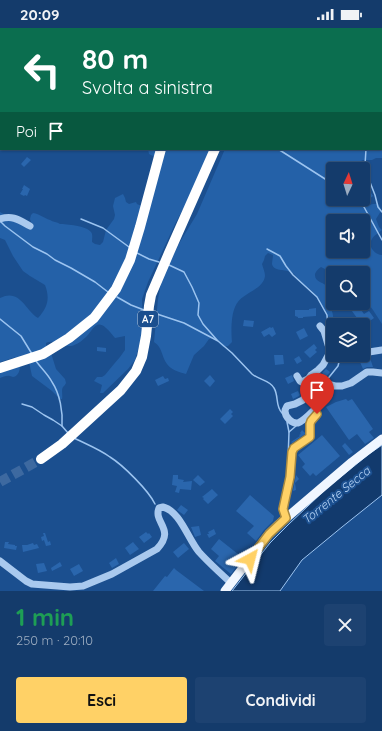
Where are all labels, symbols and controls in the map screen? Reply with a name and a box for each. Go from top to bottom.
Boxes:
text: 20:09 [20,5,60,24]
text: 80 m [82,41,148,76]
icon: left [16,44,68,96]
text: Svolta a sinistra [82,76,213,99]
icon: arrive [45,120,67,142]
text: Poi [16,122,37,141]
north arrow [326,162,370,206]
map controls [326,162,370,362]
button: sound [326,214,370,258]
button: search [326,266,370,310]
road number: A7 [138,311,158,327]
button: layers [326,318,370,362]
pin [300,373,334,414]
icon: arrive [306,379,328,401]
water label: Torrente Secca [299,463,374,527]
position arrow [229,538,271,580]
text: 1 min [16,602,74,632]
button: close [324,604,366,646]
text: 250 m · 20:10 [16,632,93,648]
button: Esci [16,677,187,723]
button: Condividi [195,677,366,723]

